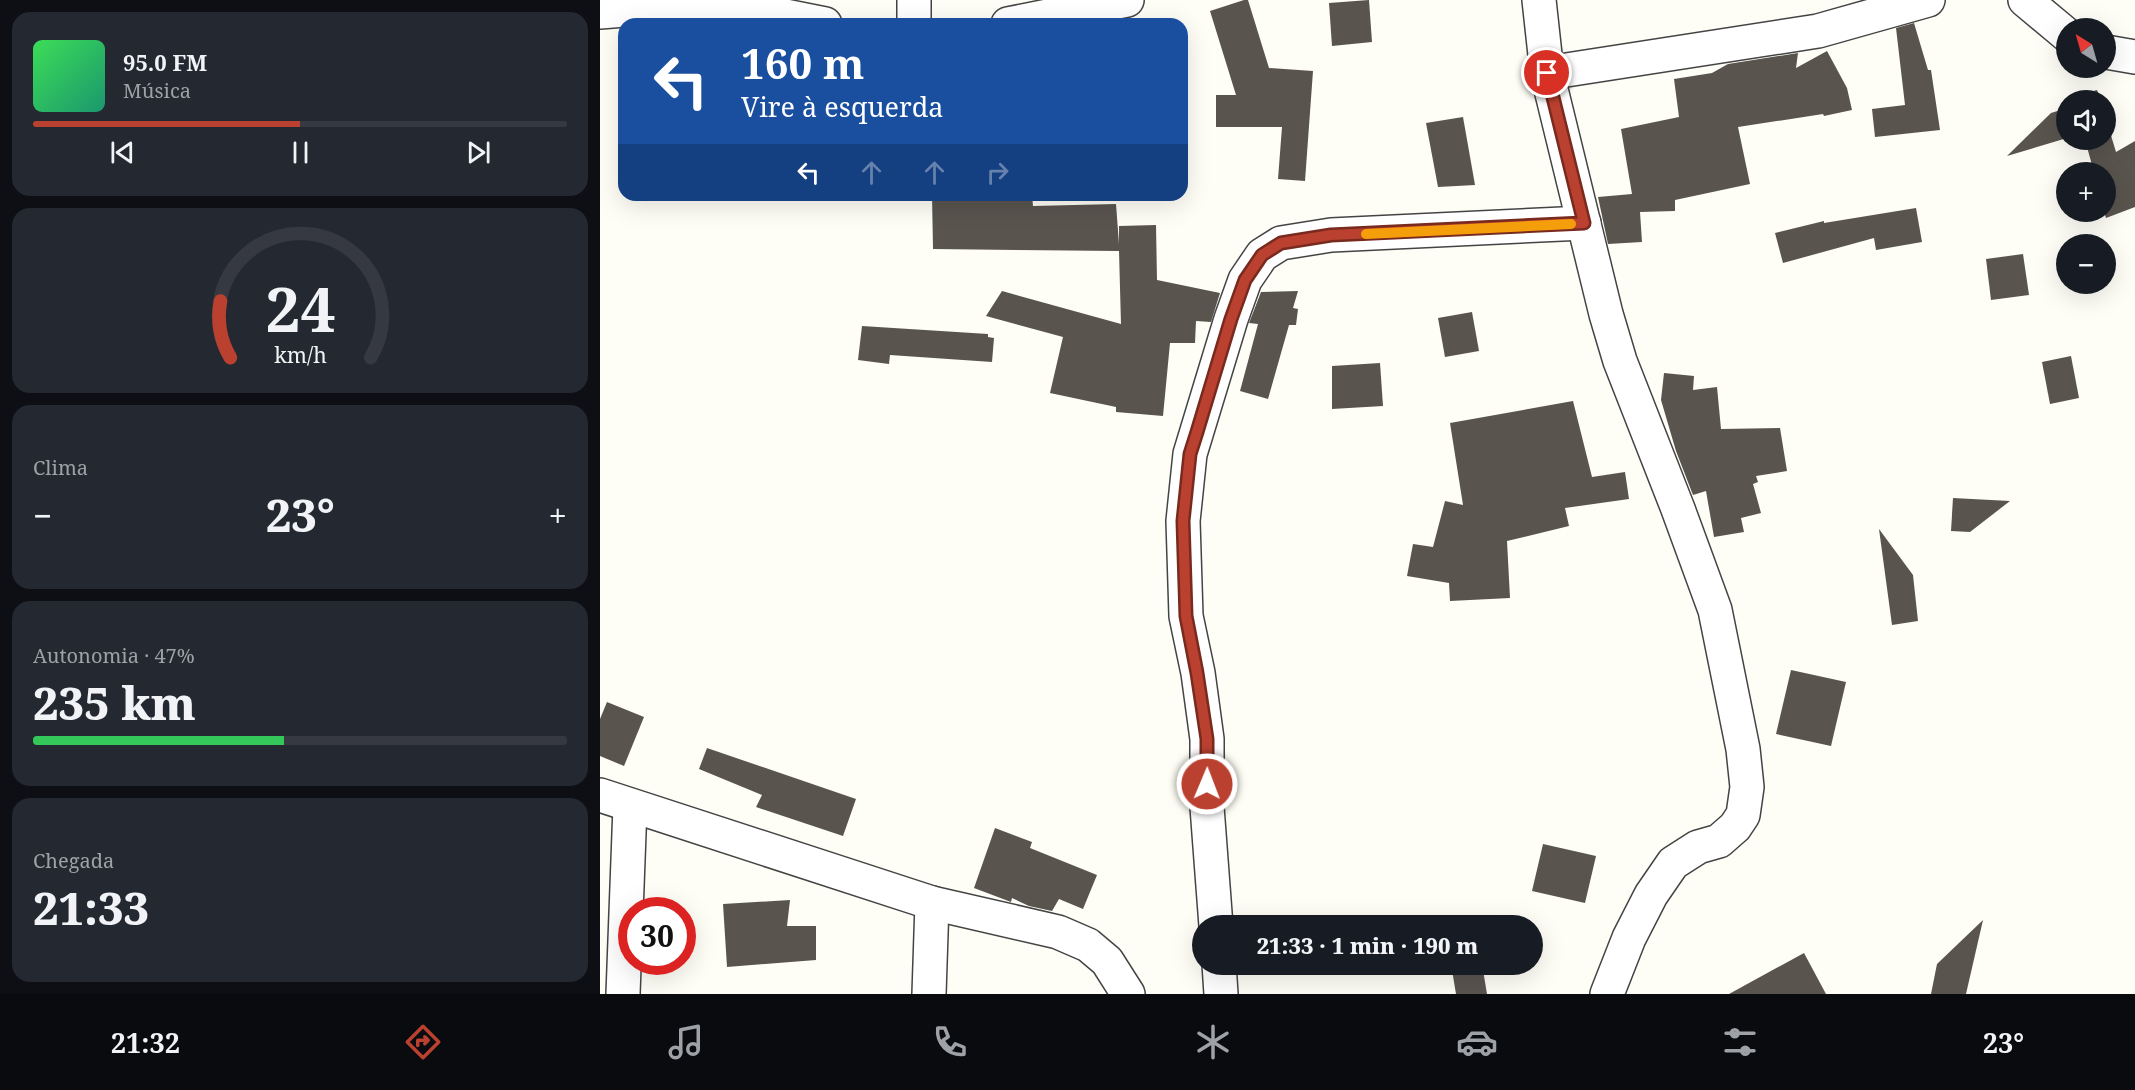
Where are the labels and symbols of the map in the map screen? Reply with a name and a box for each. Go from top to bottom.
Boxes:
north arrow [2056,18,2116,78]
pin [1521,47,1572,98]
position arrow [1175,752,1239,816]
speed limit sign: 30 [618,897,696,975]

